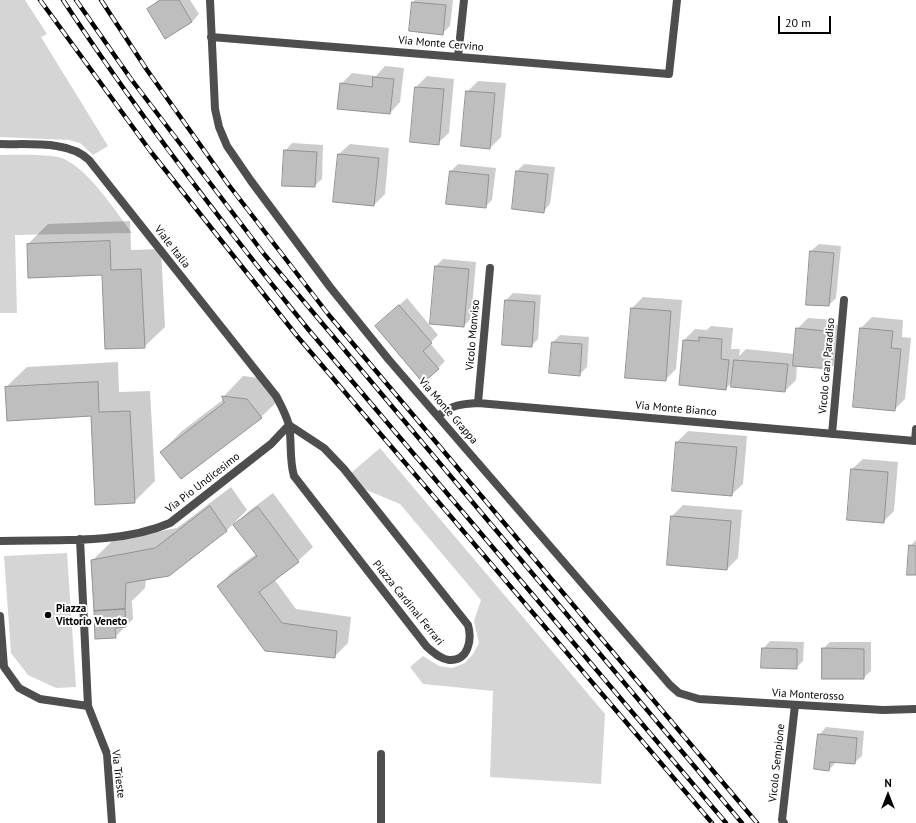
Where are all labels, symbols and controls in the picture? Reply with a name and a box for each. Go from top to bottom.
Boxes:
scale bar [780,8,833,34]
text: 20 m [785,15,811,30]
street label: Via Monte Cervino [398,34,484,54]
street label: Viale Italia [151,223,193,271]
street label: Vicolo Monviso [463,299,483,371]
street label: Vicolo Gran Paradiso [816,317,838,415]
street label: Via Monte Grappa [416,375,480,447]
street label: Via Monte Bianco [635,399,717,419]
street label: Via Pio Undicesimo [163,450,243,516]
street label: Piazza Cardinal Ferrari [370,558,446,648]
place label: Piazza Vittorio Veneto [56,602,127,628]
marker: Piazza Vittorio Veneto [43,610,53,620]
street label: Via Monterosso [772,687,844,703]
street label: Vicolo Sempione [766,723,788,803]
street label: Via Trieste [108,749,128,799]
north arrow [868,775,908,815]
text: N [884,776,892,790]

